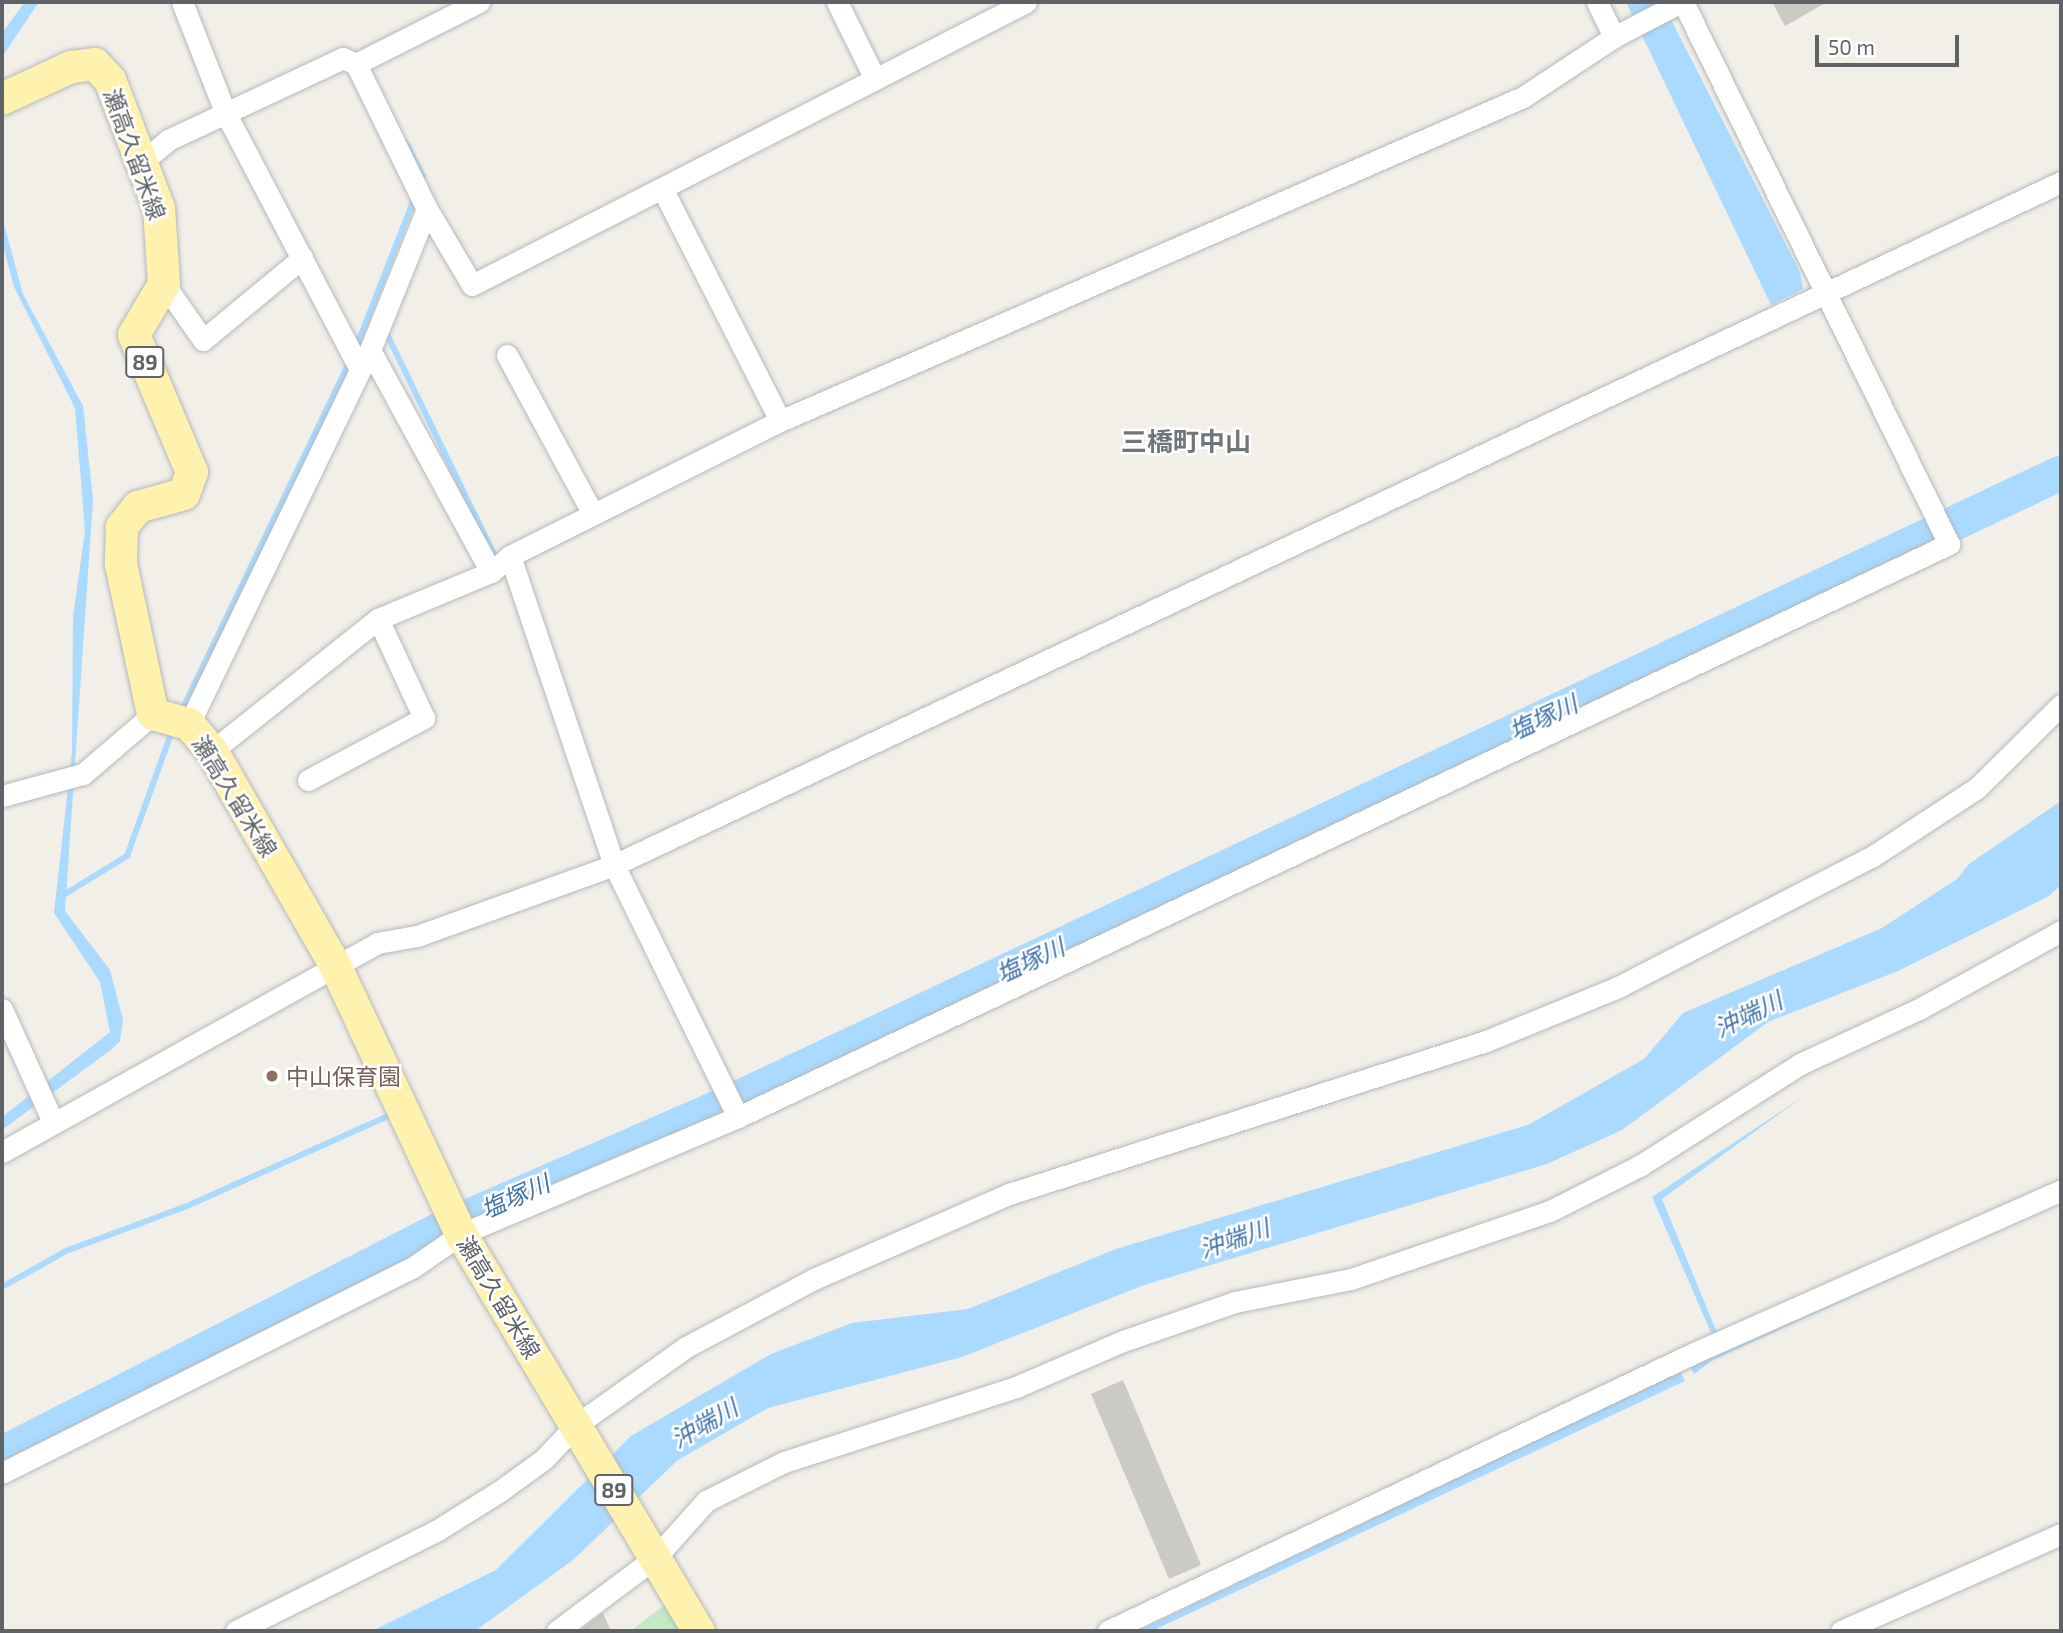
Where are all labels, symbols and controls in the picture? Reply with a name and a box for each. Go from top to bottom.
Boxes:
scale bar [1818,21,1962,65]
text: 50 m [1828,34,1875,59]
street label: 瀬高久留米線 [98,84,172,224]
road number: 89 [124,344,166,380]
district label: 三橋町中山 [1121,425,1251,457]
water label: 塩塚川 [1504,689,1582,745]
street label: 瀬高久留米線 [187,730,283,862]
water label: 塩塚川 [991,932,1069,988]
water label: 沖端川 [1709,985,1787,1043]
place label: 中山保育園 [286,1062,401,1090]
marker: 中山保育園 [264,1068,280,1084]
water label: 塩塚川 [476,1168,554,1224]
water label: 沖端川 [1195,1213,1273,1263]
street label: 瀬高久留米線 [452,1231,546,1363]
water label: 沖端川 [666,1393,742,1453]
road number: 89 [593,1472,635,1508]

